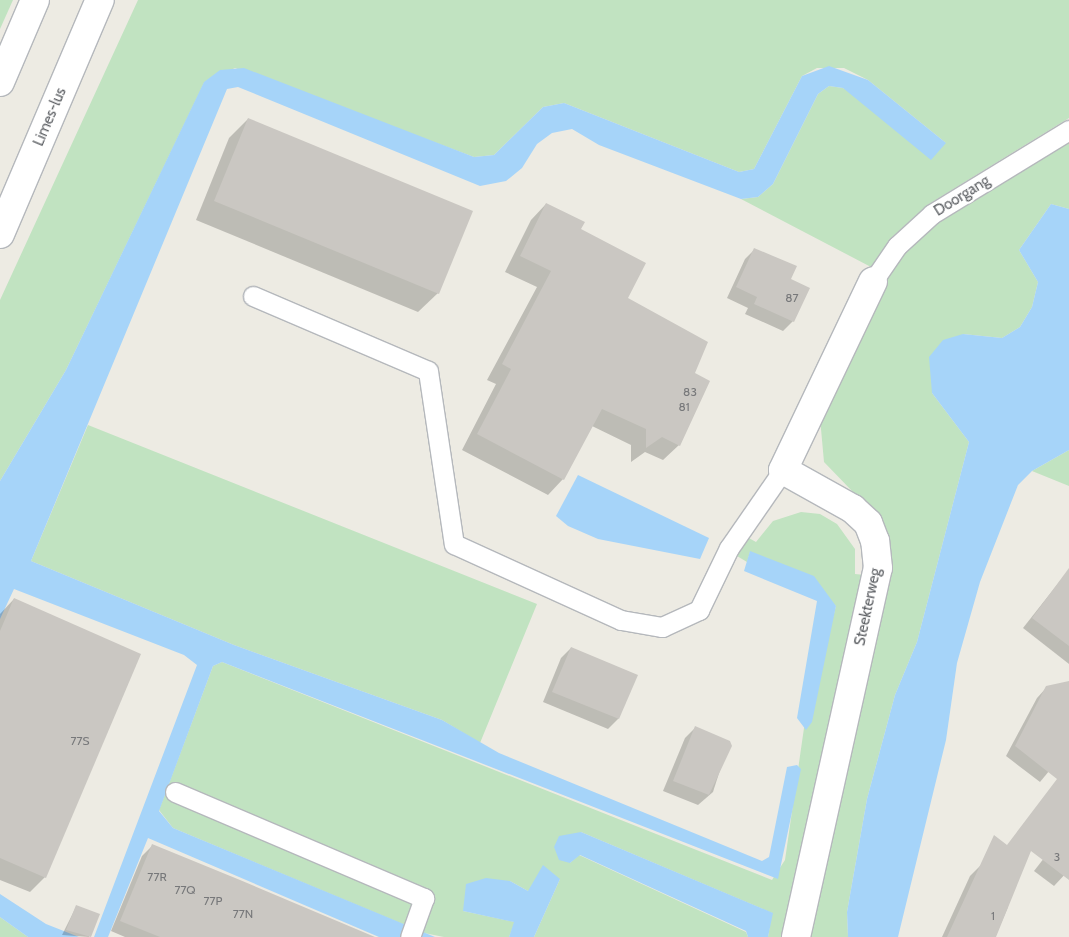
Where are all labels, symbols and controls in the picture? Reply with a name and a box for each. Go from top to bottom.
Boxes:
street label: Limes-lus [30,85,70,149]
street label: Doorgang [931,172,993,220]
house number: 87 [785,291,799,305]
house number: 83 [683,385,697,399]
house number: 81 [678,400,690,414]
street label: Steekterweg [851,567,885,647]
house number: 77S [70,734,90,748]
house number: 3 [1054,850,1060,864]
house number: 77R [147,870,167,884]
house number: 77Q [174,883,196,897]
house number: 77P [204,894,222,908]
house number: 77N [233,907,253,921]
house number: 1 [991,909,995,923]

